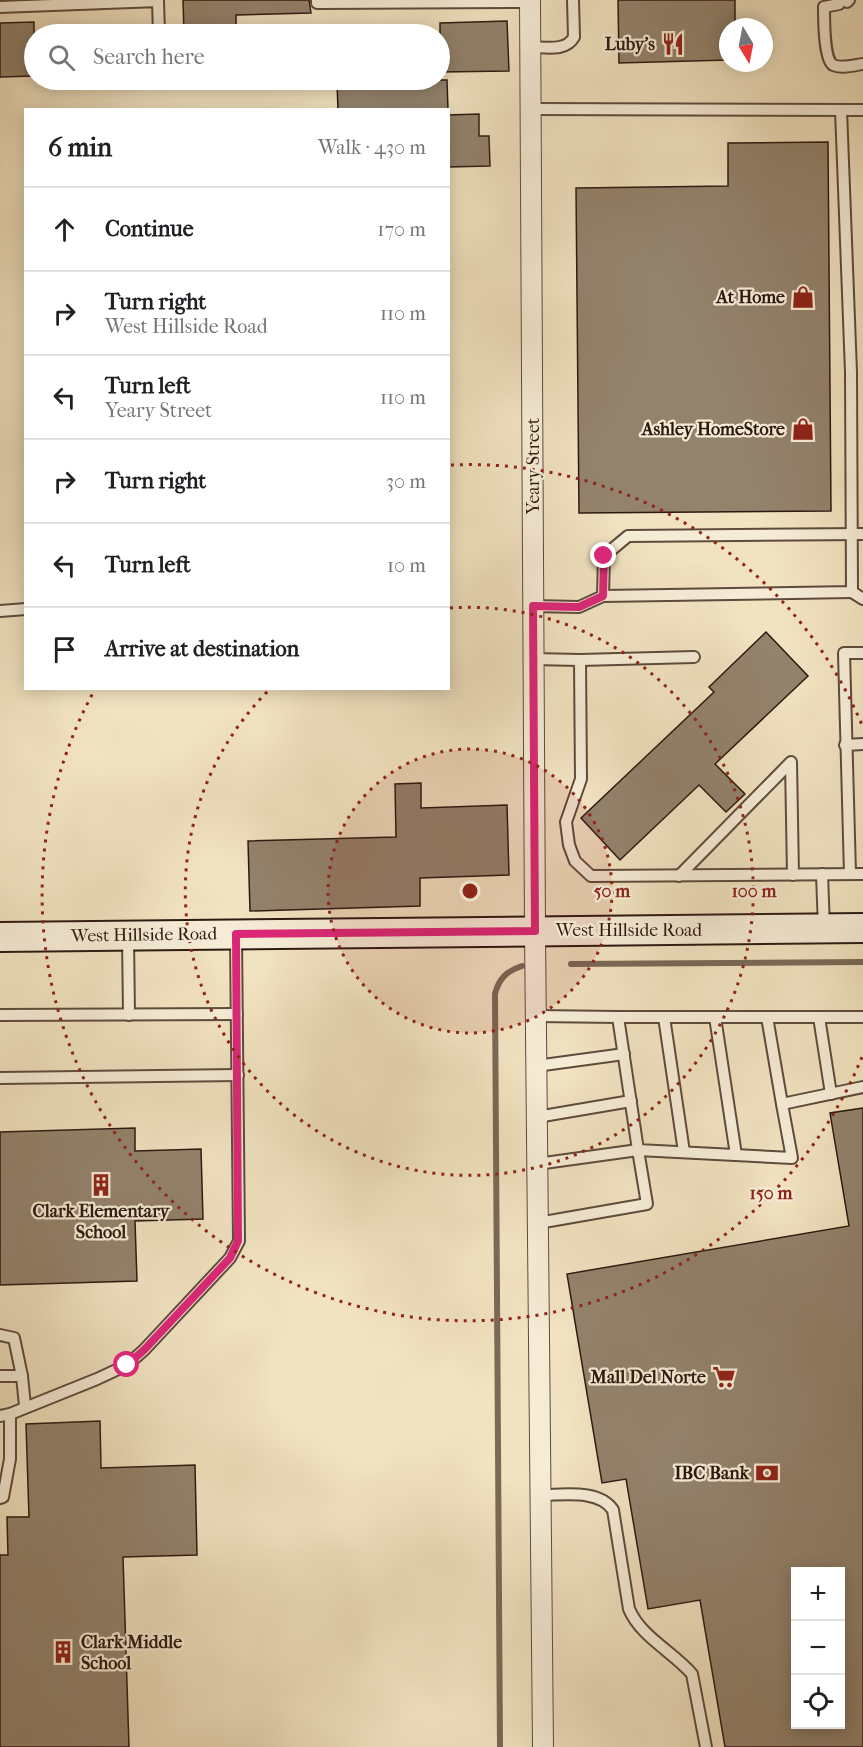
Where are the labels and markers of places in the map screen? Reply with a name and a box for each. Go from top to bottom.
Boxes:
restaurant icon: Luby's [660,31,686,57]
place label: Luby's [605,34,655,55]
shop icon: At Home [790,284,816,310]
place label: At Home [715,287,785,308]
shop icon: Ashley HomeStore [790,416,816,442]
place label: Ashley HomeStore [641,419,785,440]
centre of rings [460,881,480,901]
building icon: Clark Elementary School [88,1172,114,1198]
place label: Clark Elementary School [33,1201,171,1243]
supermarket icon: Mall Del Norte [711,1364,737,1390]
place label: Mall Del Norte [590,1367,706,1388]
bank icon: IBC Bank [754,1460,780,1486]
place label: IBC Bank [675,1463,750,1484]
place label: Clark Middle School [81,1632,182,1674]
building icon: Clark Middle School [50,1639,76,1665]

